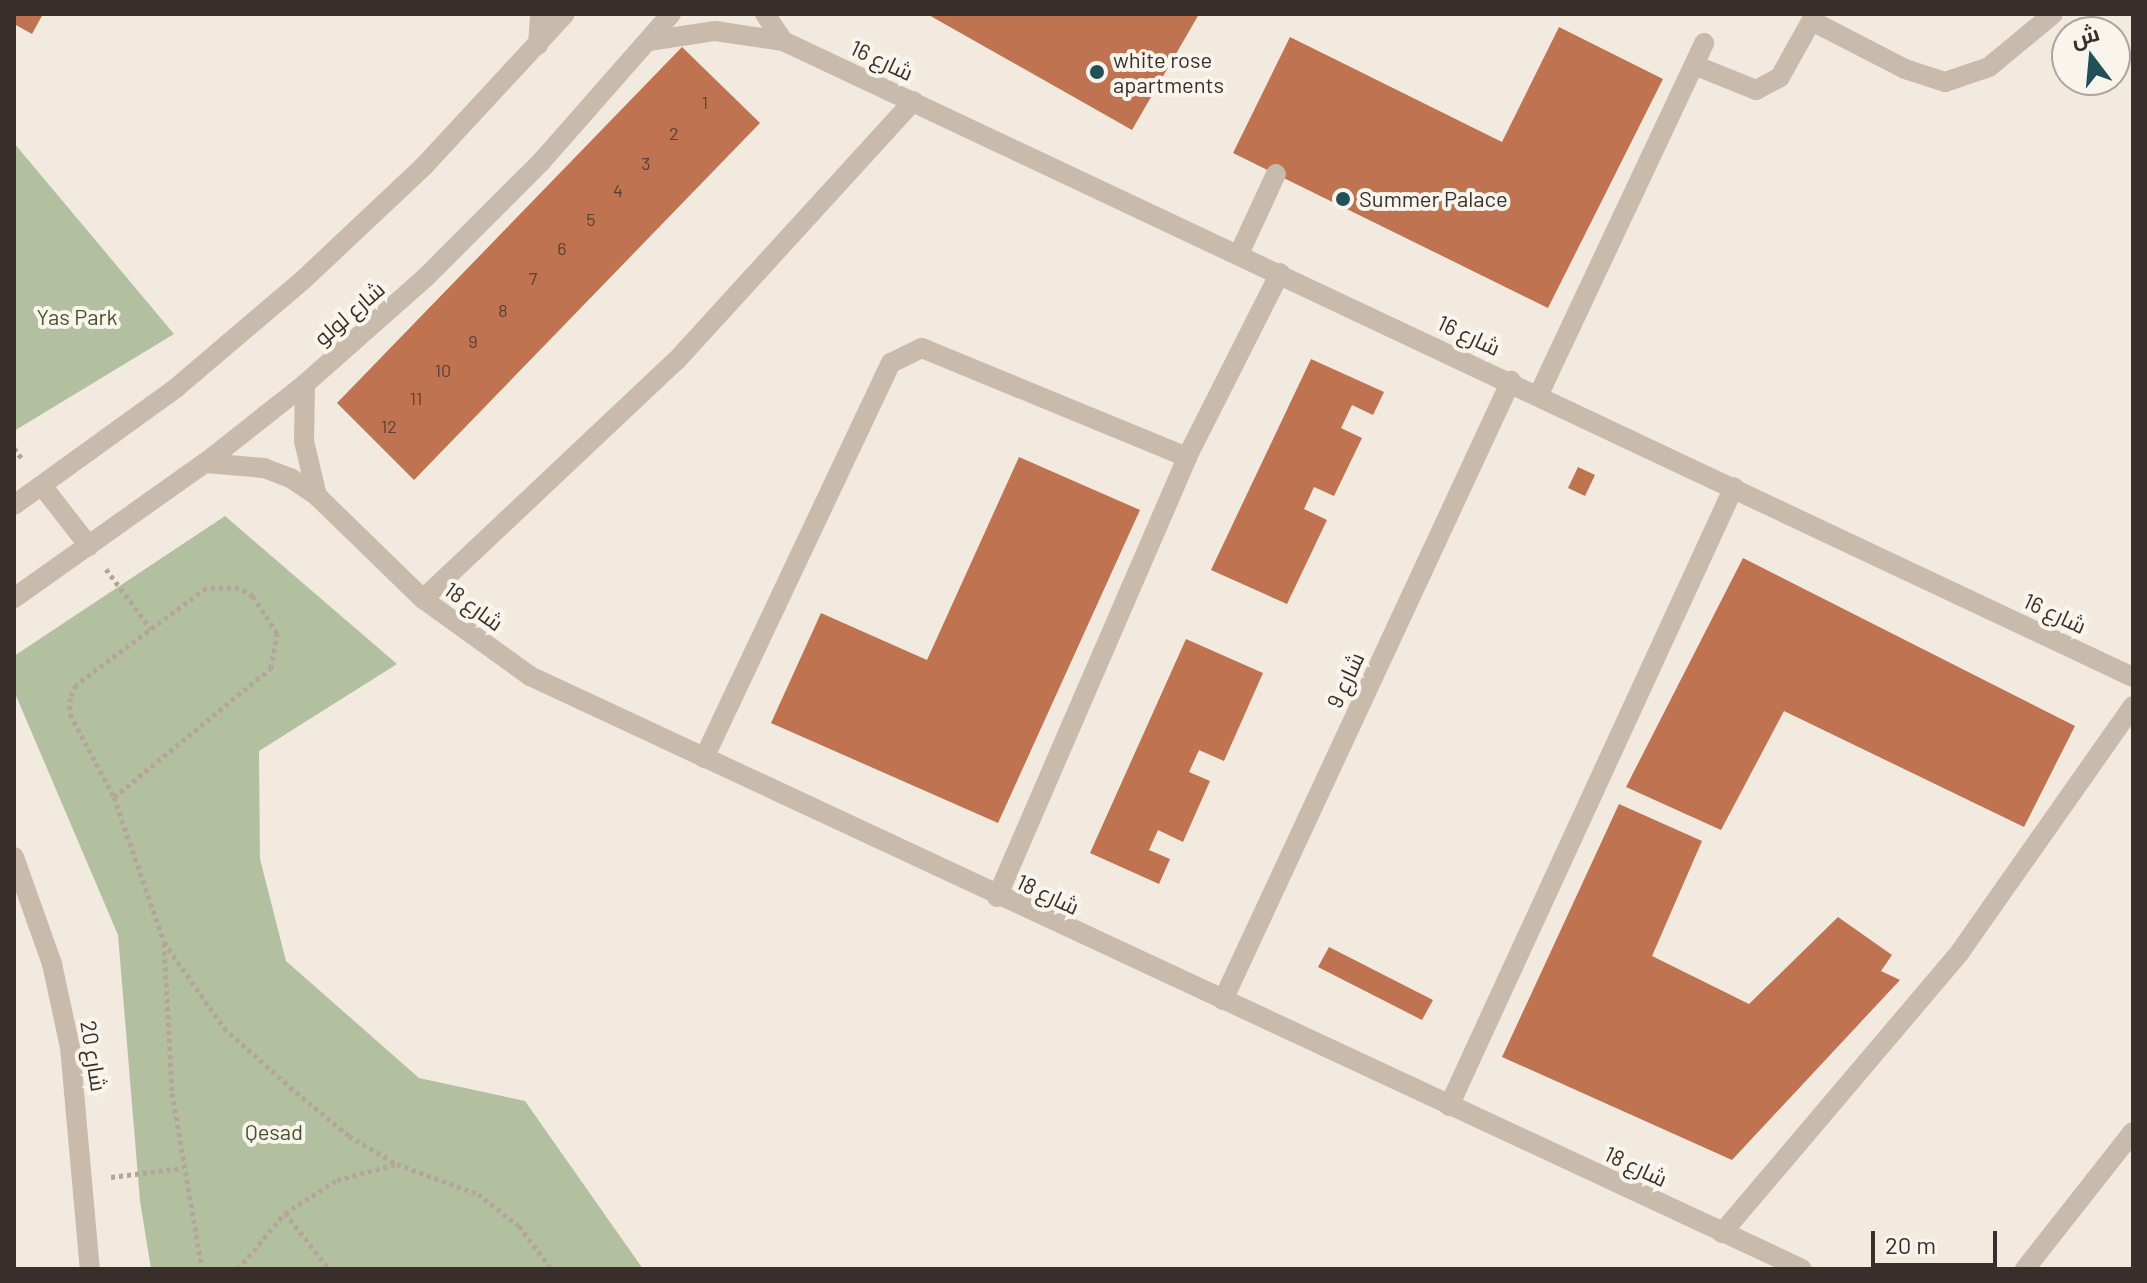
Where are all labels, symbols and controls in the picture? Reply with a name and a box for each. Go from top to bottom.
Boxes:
north arrow [2051,16,2131,96]
text: ش [2068,18,2102,51]
street label: شارع 16 [846,34,918,86]
place label: white rose apartments [1113,46,1224,98]
marker: white rose apartments [1088,63,1106,81]
house number: 1 [702,91,708,113]
house number: 2 [669,122,679,144]
house number: 3 [641,152,651,174]
house number: 4 [613,179,623,201]
place label: Summer Palace [1359,186,1508,212]
marker: Summer Palace [1334,190,1352,208]
house number: 5 [586,208,596,230]
house number: 6 [557,237,567,259]
house number: 7 [529,267,537,289]
street label: شارع لولو [308,275,390,351]
house number: 8 [498,299,508,321]
park label: Yas Park [37,304,117,330]
street label: شارع 16 [1433,309,1505,361]
house number: 9 [468,330,478,352]
house number: 10 [435,359,451,381]
house number: 11 [410,387,422,409]
house number: 12 [381,415,397,437]
street label: شارع 18 [439,576,509,636]
street label: شارع 16 [2019,587,2091,639]
street label: شارع 9 [1321,648,1369,712]
street label: شارع 18 [1012,868,1084,920]
street label: شارع 20 [75,1019,113,1093]
park label: Qesad [245,1119,303,1145]
street label: شارع 18 [1600,1140,1672,1192]
scale bar [1875,1215,2001,1265]
text: 20 m [1885,1230,1936,1259]

